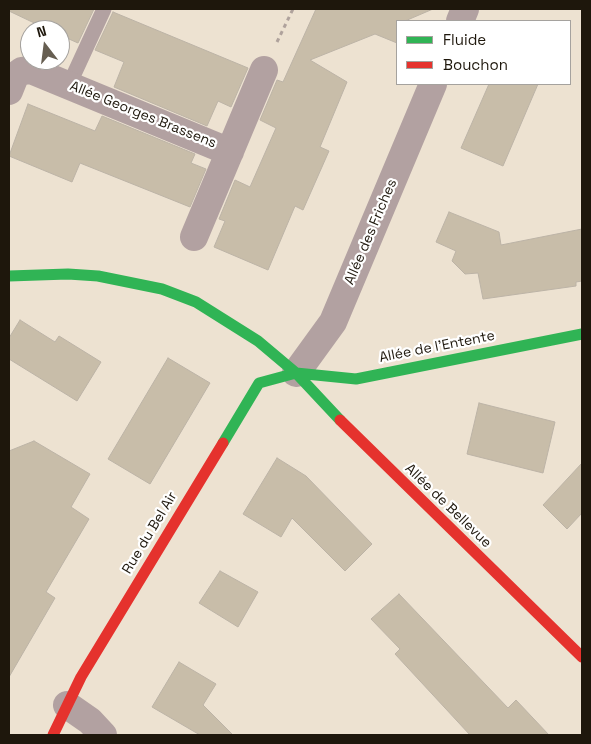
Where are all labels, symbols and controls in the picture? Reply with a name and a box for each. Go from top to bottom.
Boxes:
north arrow [20,20,70,70]
legend [396,20,571,85]
text: N [35,22,48,41]
text: Fluide [443,30,486,49]
text: Bouchon [443,55,508,74]
street label: Allée Georges Brassens [67,78,219,152]
street label: Allée des Friches [341,177,401,287]
street label: Allée de l'Entente [378,328,496,366]
street label: Allée de Bellevue [401,461,495,551]
street label: Rue du Bel Air [119,489,181,577]

